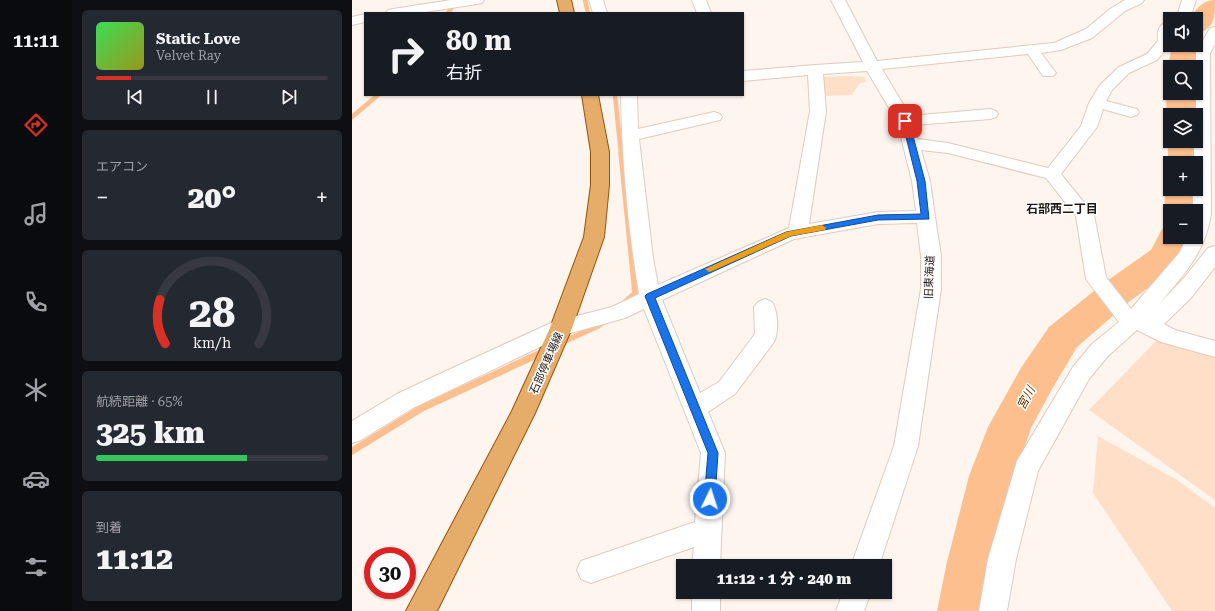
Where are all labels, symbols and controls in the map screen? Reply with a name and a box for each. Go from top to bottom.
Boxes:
map controls [1163,12,1203,244]
button: sound [1163,12,1203,52]
text: 80 m [446,24,511,57]
icon: right [380,28,432,80]
text: 11:11 [13,30,59,51]
text: Static Love [156,30,240,48]
text: Velvet Ray [156,48,221,63]
button: search [1163,60,1203,100]
text: 右折 [446,62,482,83]
icon: previous [124,86,146,108]
icon: pause [201,86,223,108]
icon: next [278,86,300,108]
pin [888,104,922,138]
button: layers [1163,108,1203,148]
icon: arrive [894,110,916,132]
icon: directions [22,111,50,139]
button: + [1163,156,1203,196]
text: エアコン [96,159,148,174]
text: 20° [188,180,236,215]
text: − [96,185,108,210]
text: + [316,185,328,210]
icon: music [22,200,50,228]
district label: 石部西二丁目 [1026,202,1098,216]
button: − [1163,204,1203,244]
street label: 旧東海道 [922,255,937,299]
text: 28 [189,287,235,336]
icon: phone [22,288,50,316]
street label: 石部停車場線 [527,330,566,396]
text: km/h [193,334,231,350]
icon: climate [22,376,50,404]
water label: 宮川 [1014,382,1039,412]
text: 航続距離 · 65% [96,394,183,409]
text: 325 km [96,415,205,450]
icon: car [22,465,50,493]
position arrow [689,478,731,520]
text: 到着 [96,520,122,535]
text: 11:12 [96,541,173,576]
speed limit sign: 30 [364,547,416,599]
icon: filters [22,553,50,581]
text: 11:12 · 1 分 · 240 m [717,570,851,588]

